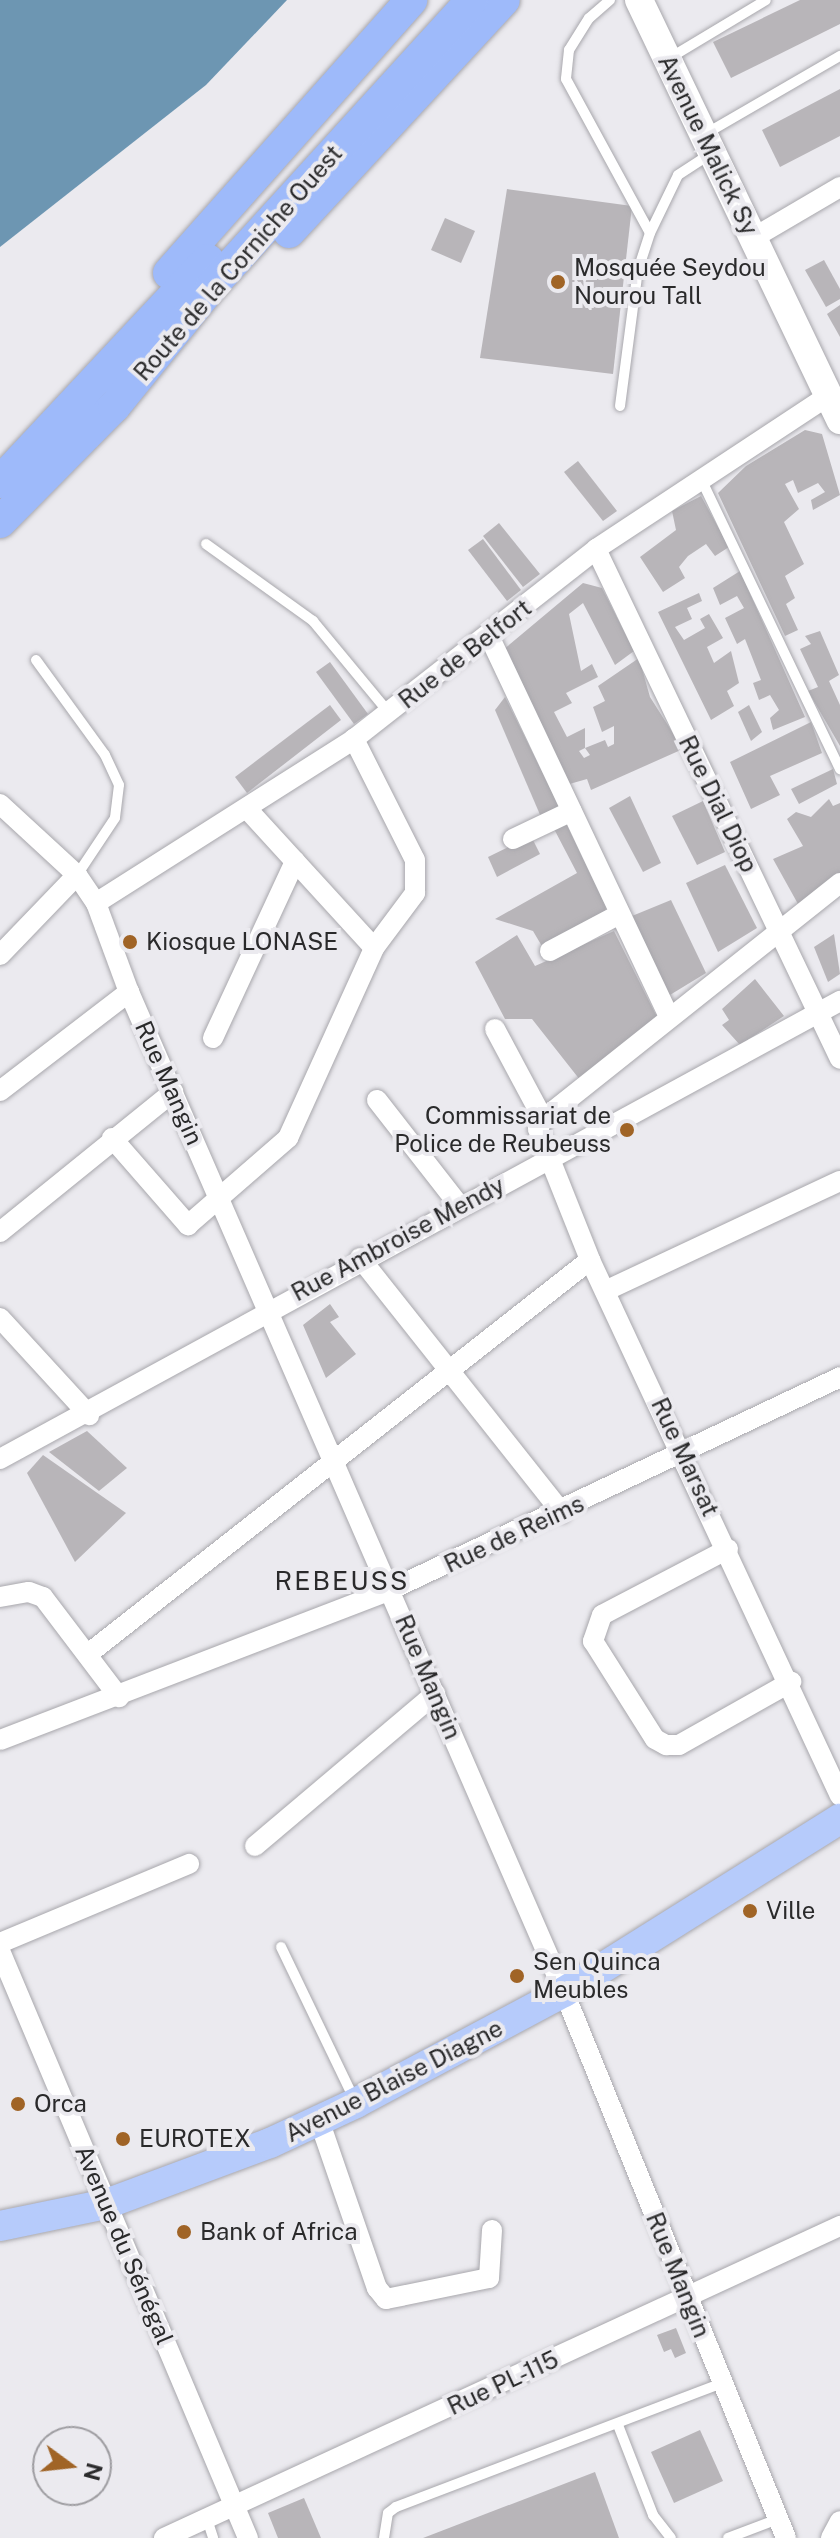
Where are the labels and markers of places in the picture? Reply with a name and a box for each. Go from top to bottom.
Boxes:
place label: Mosquée Seydou Nourou Tall [574,254,766,310]
marker: Mosquée Seydou Nourou Tall [549,273,567,291]
place label: Kiosque LONASE [146,928,338,956]
marker: Kiosque LONASE [121,933,139,951]
place label: Commissariat de Police de Reubeuss [394,1102,611,1158]
marker: Commissariat de Police de Reubeuss [618,1121,636,1139]
place label: Ville [766,1897,815,1925]
marker: Ville [741,1902,759,1920]
place label: Sen Quinca Meubles [533,1948,660,2004]
marker: Sen Quinca Meubles [508,1967,526,1985]
place label: Orca [34,2090,87,2118]
marker: Orca [9,2095,27,2113]
place label: EUROTEX [139,2125,251,2153]
marker: EUROTEX [114,2130,132,2148]
place label: Bank of Africa [200,2218,358,2246]
marker: Bank of Africa [175,2223,193,2241]

